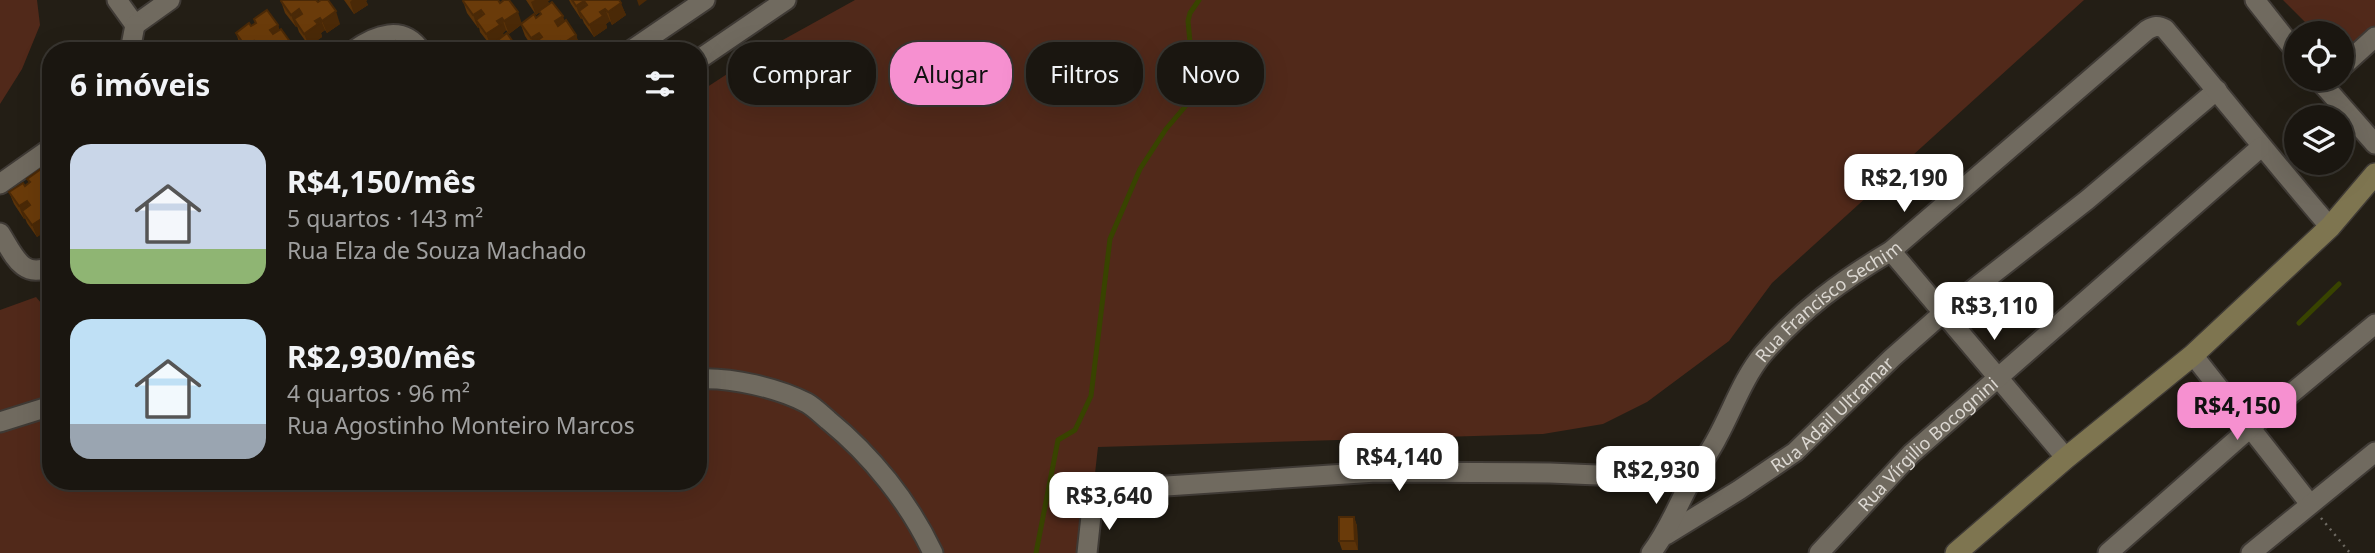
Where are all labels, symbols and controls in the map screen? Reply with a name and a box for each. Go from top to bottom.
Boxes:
map controls [2284,21,2354,175]
button: locate [2284,21,2354,91]
chip: Comprar [728,42,876,105]
chip: Alugar [890,42,1012,105]
chip: Filtros [1026,42,1143,105]
chip: Novo [1157,42,1264,105]
text: 6 imóveis [70,64,210,105]
icon: filters [641,65,679,103]
button: layers [2284,105,2354,175]
pin: R$2,190 [1839,154,1969,214]
text: R$4,150/mês [287,161,476,202]
text: R$2,190 [1860,161,1948,193]
icon: home [126,172,210,256]
text: 5 quartos · 143 m² [287,202,483,234]
text: Rua Elza de Souza Machado [287,234,586,266]
street label: Rua Francisco Sechim [1749,235,1907,367]
pin: R$3,110 [1929,282,2059,342]
text: R$3,110 [1950,289,2038,321]
text: R$2,930/mês [287,336,476,377]
icon: home [126,347,210,431]
street label: Rua Adail Ultramar [1766,351,1899,477]
street label: Rua Vírgilio Bocognini [1852,371,2003,516]
text: 4 quartos · 96 m² [287,377,470,409]
pin: R$4,150 [2172,382,2302,442]
text: R$4,150 [2193,389,2281,421]
text: Rua Agostinho Monteiro Marcos [287,409,635,441]
pin: R$4,140 [1334,434,1464,493]
text: R$4,140 [1355,440,1443,472]
pin: R$2,930 [1591,447,1721,506]
text: R$2,930 [1612,453,1700,485]
pin: R$3,640 [1044,472,1174,532]
text: R$3,640 [1065,479,1153,511]

